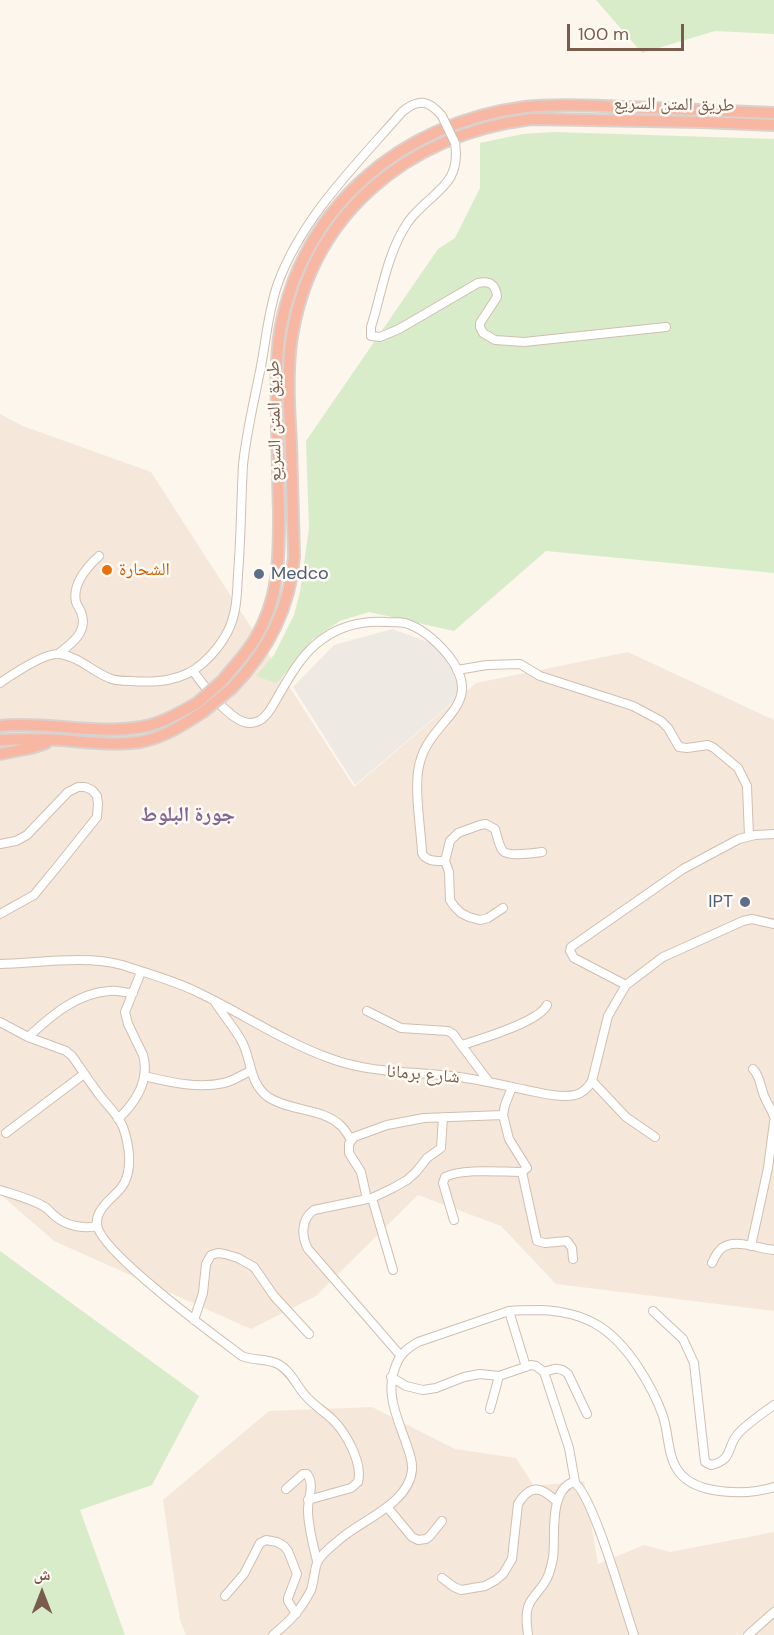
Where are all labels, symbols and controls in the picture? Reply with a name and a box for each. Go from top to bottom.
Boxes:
scale bar [570,12,687,50]
text: 100 m [578,22,629,46]
street label: طريق المتن السريع [613,93,735,117]
street label: طريق المتن السريع [263,360,287,482]
place label: الشحارة [119,559,170,581]
marker: الشحارة [100,563,114,577]
place label: Medco [271,563,329,585]
marker: Medco [252,567,266,581]
district label: جورة البلوط [141,802,235,828]
place label: IPT [708,891,733,913]
marker: IPT [738,895,752,909]
street label: شارع برمانا [385,1061,461,1089]
north arrow [12,1563,72,1623]
text: ش [34,1564,50,1585]

